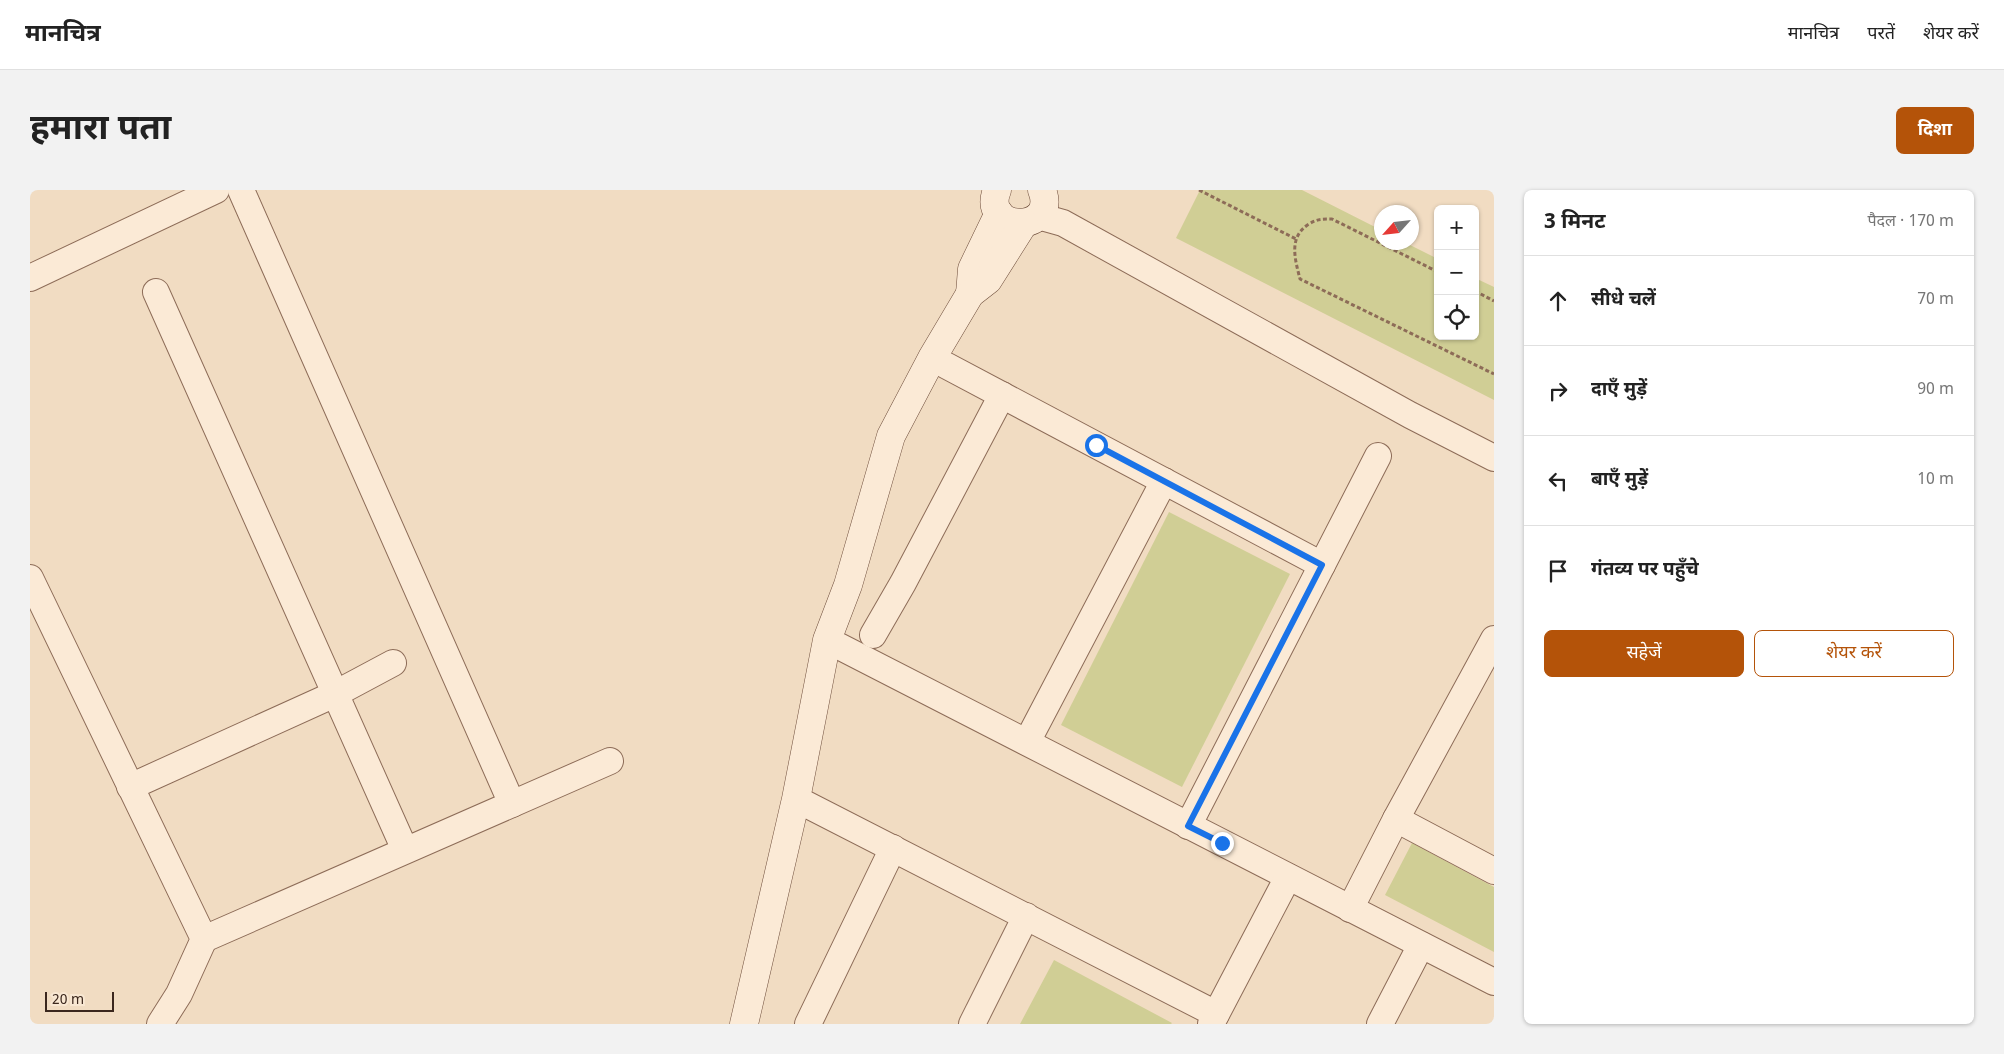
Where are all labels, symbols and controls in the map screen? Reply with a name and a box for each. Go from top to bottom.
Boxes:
text: मानचित्र [25,19,101,51]
text: मानचित्र [1788,23,1839,46]
text: परतें [1867,23,1895,46]
text: शेयर करें [1923,23,1979,46]
button: दिशा [1896,107,1974,154]
text: हमारा पता [30,108,171,153]
north arrow [1374,205,1419,250]
map controls [1434,205,1479,340]
button: + [1434,205,1479,250]
text: 3 मिनट [1544,209,1605,237]
text: पैदल · 170 m [1867,212,1954,233]
button: − [1434,250,1479,295]
icon: ahead [1544,287,1572,315]
text: सीधे चलें [1591,288,1656,313]
text: 70 m [1917,290,1954,311]
button: locate [1434,295,1479,340]
icon: right [1544,377,1572,405]
text: दाएँ मुड़ें [1591,378,1647,403]
text: 90 m [1917,380,1954,401]
route start [1085,434,1108,457]
icon: left [1544,467,1572,495]
text: बाएँ मुड़ें [1591,468,1648,493]
text: 10 m [1917,470,1954,491]
icon: arrive [1544,557,1572,585]
text: गंतव्य पर पहुँचे [1591,558,1699,583]
button: सहेजें [1544,630,1744,677]
button: शेयर करें [1754,630,1954,677]
route end [1211,832,1234,855]
scale bar [45,989,114,1012]
text: 20 m [52,991,84,1010]

